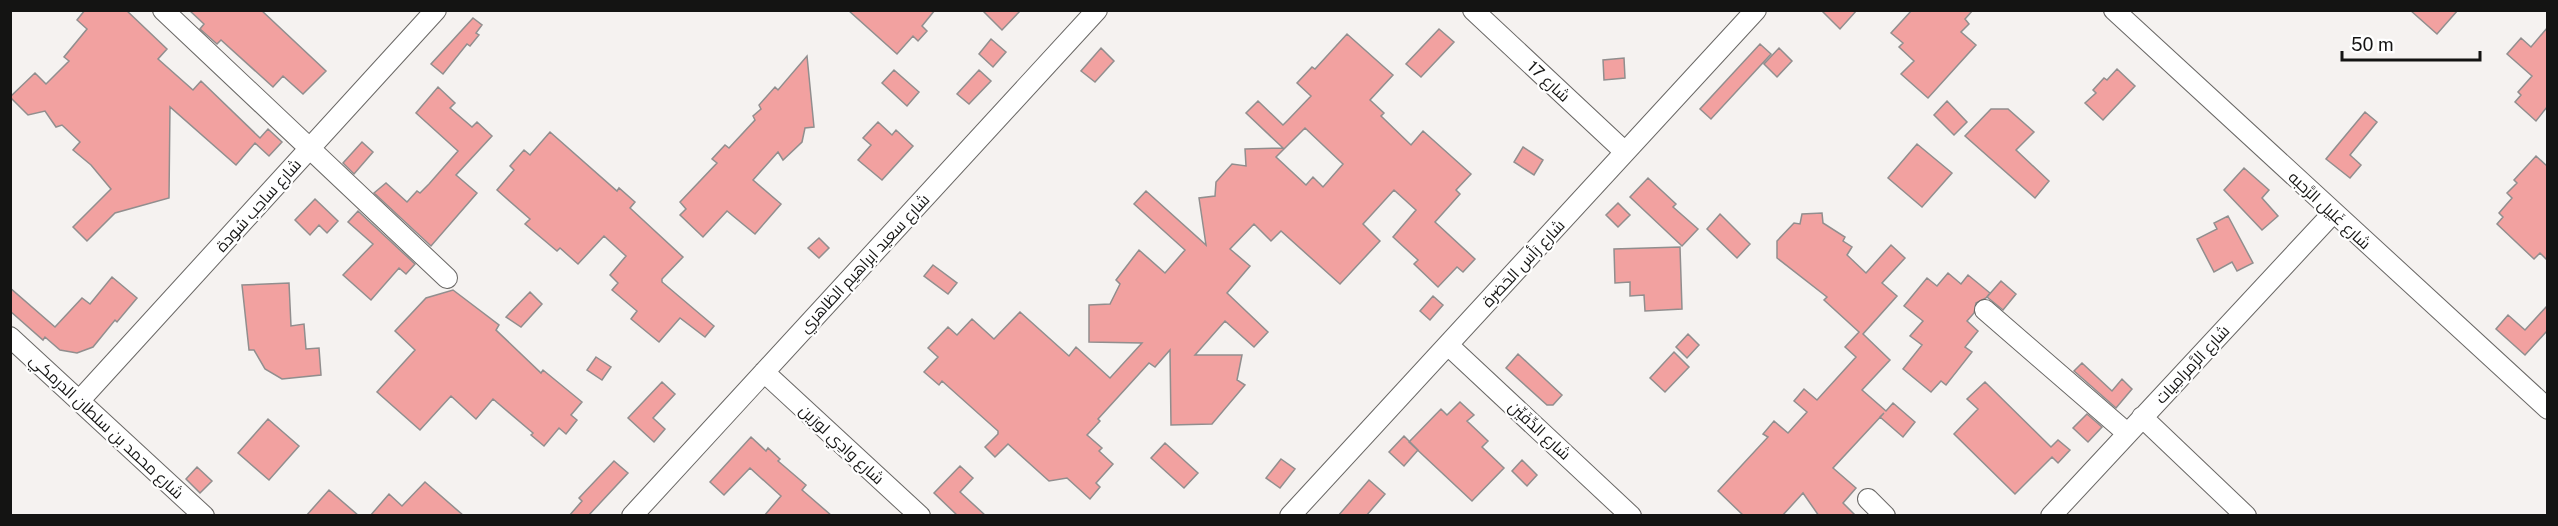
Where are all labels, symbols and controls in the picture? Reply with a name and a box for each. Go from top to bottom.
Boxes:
scale bar [2342,24,2480,62]
text: 50 m [2351,34,2394,55]
street label: شارع 17 [1522,57,1574,107]
street label: شارع ساحِب سُودة [212,155,306,257]
street label: شارع غَلِيل الرَّحبه [2283,167,2375,255]
street label: شارع سعيد ابراهيم الظاهري [795,190,936,339]
street label: شارع رَأس الحَضرة [1478,216,1570,312]
street label: شارع الرَّمرامِيات [2151,321,2235,409]
street label: شارع محمد بن سلطان الدرمكي [23,350,187,506]
street label: شارع الدِّفَيِّن [1503,397,1575,465]
street label: شارع وادِي لورَين [793,400,888,491]

